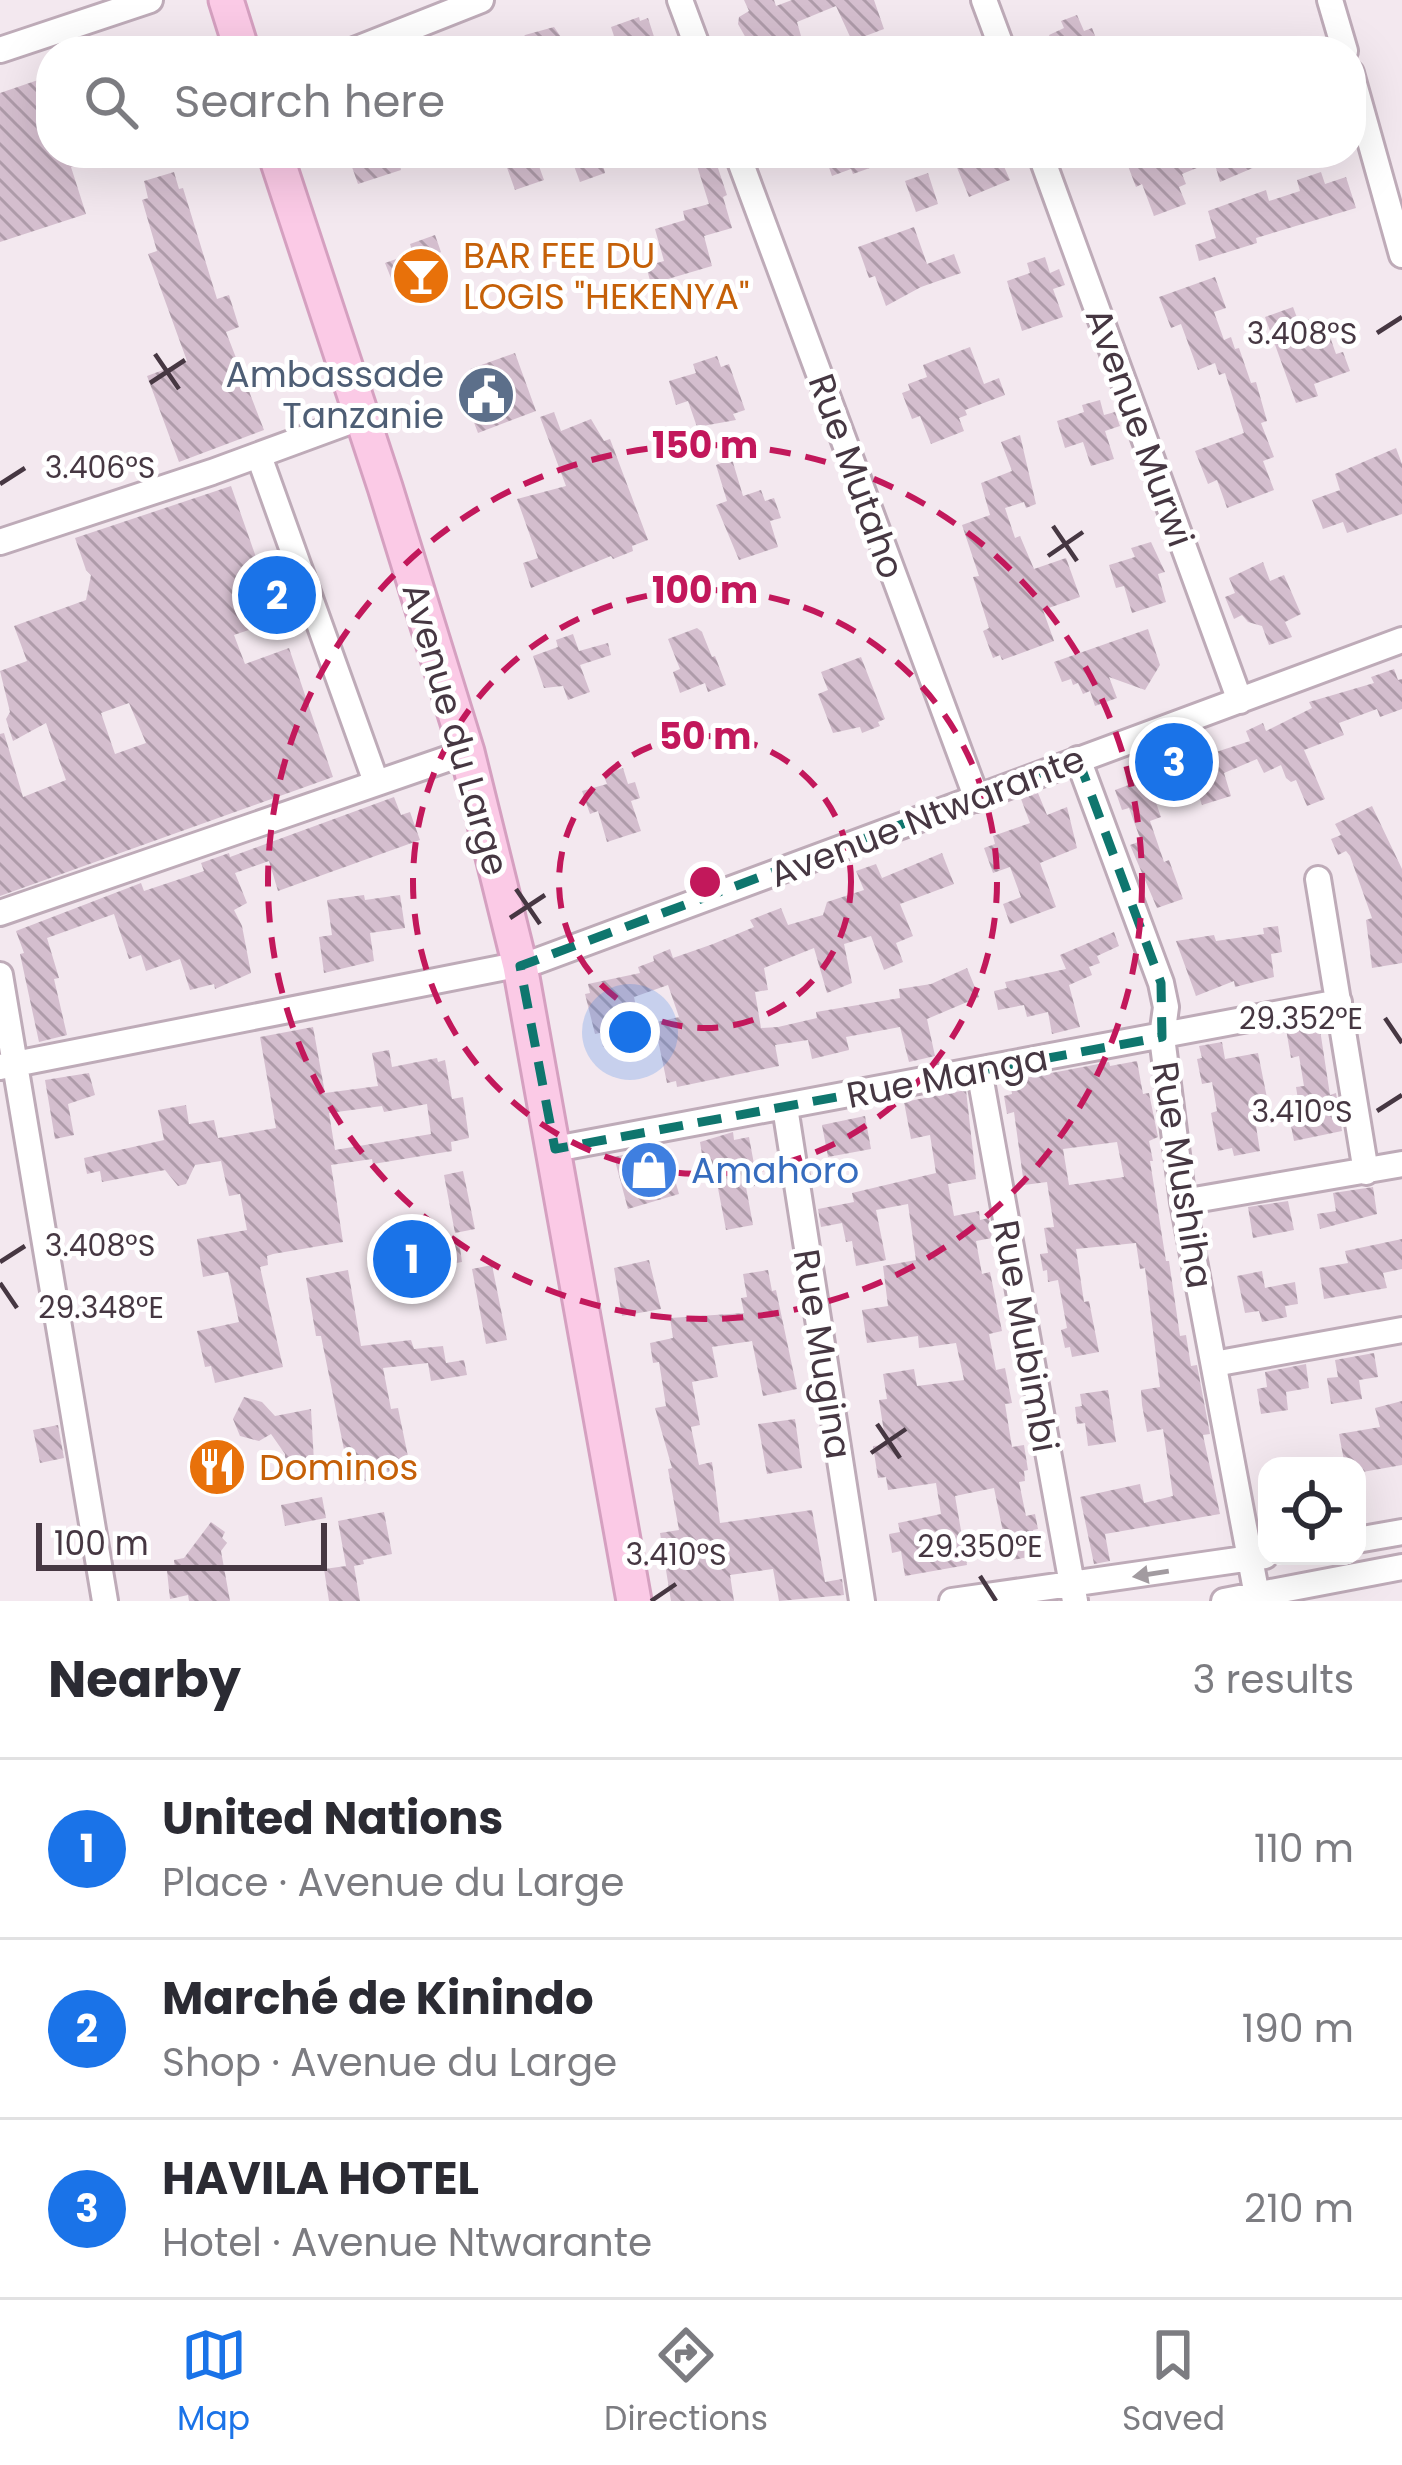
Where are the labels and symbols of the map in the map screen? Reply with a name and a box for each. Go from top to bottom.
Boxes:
place label: BAR FEE DU LOGIS "HEKENYA" [463,230,750,322]
bar icon: BAR FEE DU LOGIS "HEKENYA" [390,245,452,307]
street label: Avenue Murwi [1073,301,1206,554]
text: 3.408°S [1247,312,1357,355]
place label: Ambassade Tanzanie [225,349,444,441]
public building icon: Ambassade Tanzanie [455,364,517,426]
street label: Rue Mutaho [796,367,917,586]
text: 150 m [652,420,758,471]
text: 3.406°S [45,446,155,489]
pin: 2 [238,550,316,640]
text: 100 m [652,565,758,616]
street label: Avenue du Large [389,577,522,881]
text: 50 m [659,711,751,762]
pin: 3 [1135,717,1213,807]
street label: Avenue Ntwarante [762,733,1092,900]
centre of rings [684,861,726,903]
text: 29.352°E [1239,997,1363,1040]
your location [600,1002,660,1062]
street label: Rue Manga [842,1032,1052,1121]
street label: Rue Mushiha [1139,1058,1226,1292]
text: 3.410°S [1251,1090,1353,1133]
shop icon: Amahoro [618,1139,680,1201]
place label: Amahoro [691,1145,859,1196]
pin: 1 [373,1214,451,1304]
street label: Rue Mubimbi [980,1216,1071,1456]
text: 3.408°S [45,1224,155,1267]
street label: Rue Mugina [781,1246,864,1462]
text: 29.348°E [38,1286,164,1329]
restaurant icon: Dominos [186,1436,248,1498]
place label: Dominos [259,1442,418,1493]
scale bar [36,1517,327,1570]
text: 29.350°E [917,1525,1043,1568]
text: 3.410°S [625,1533,727,1576]
one-way arrow [1132,1565,1170,1583]

